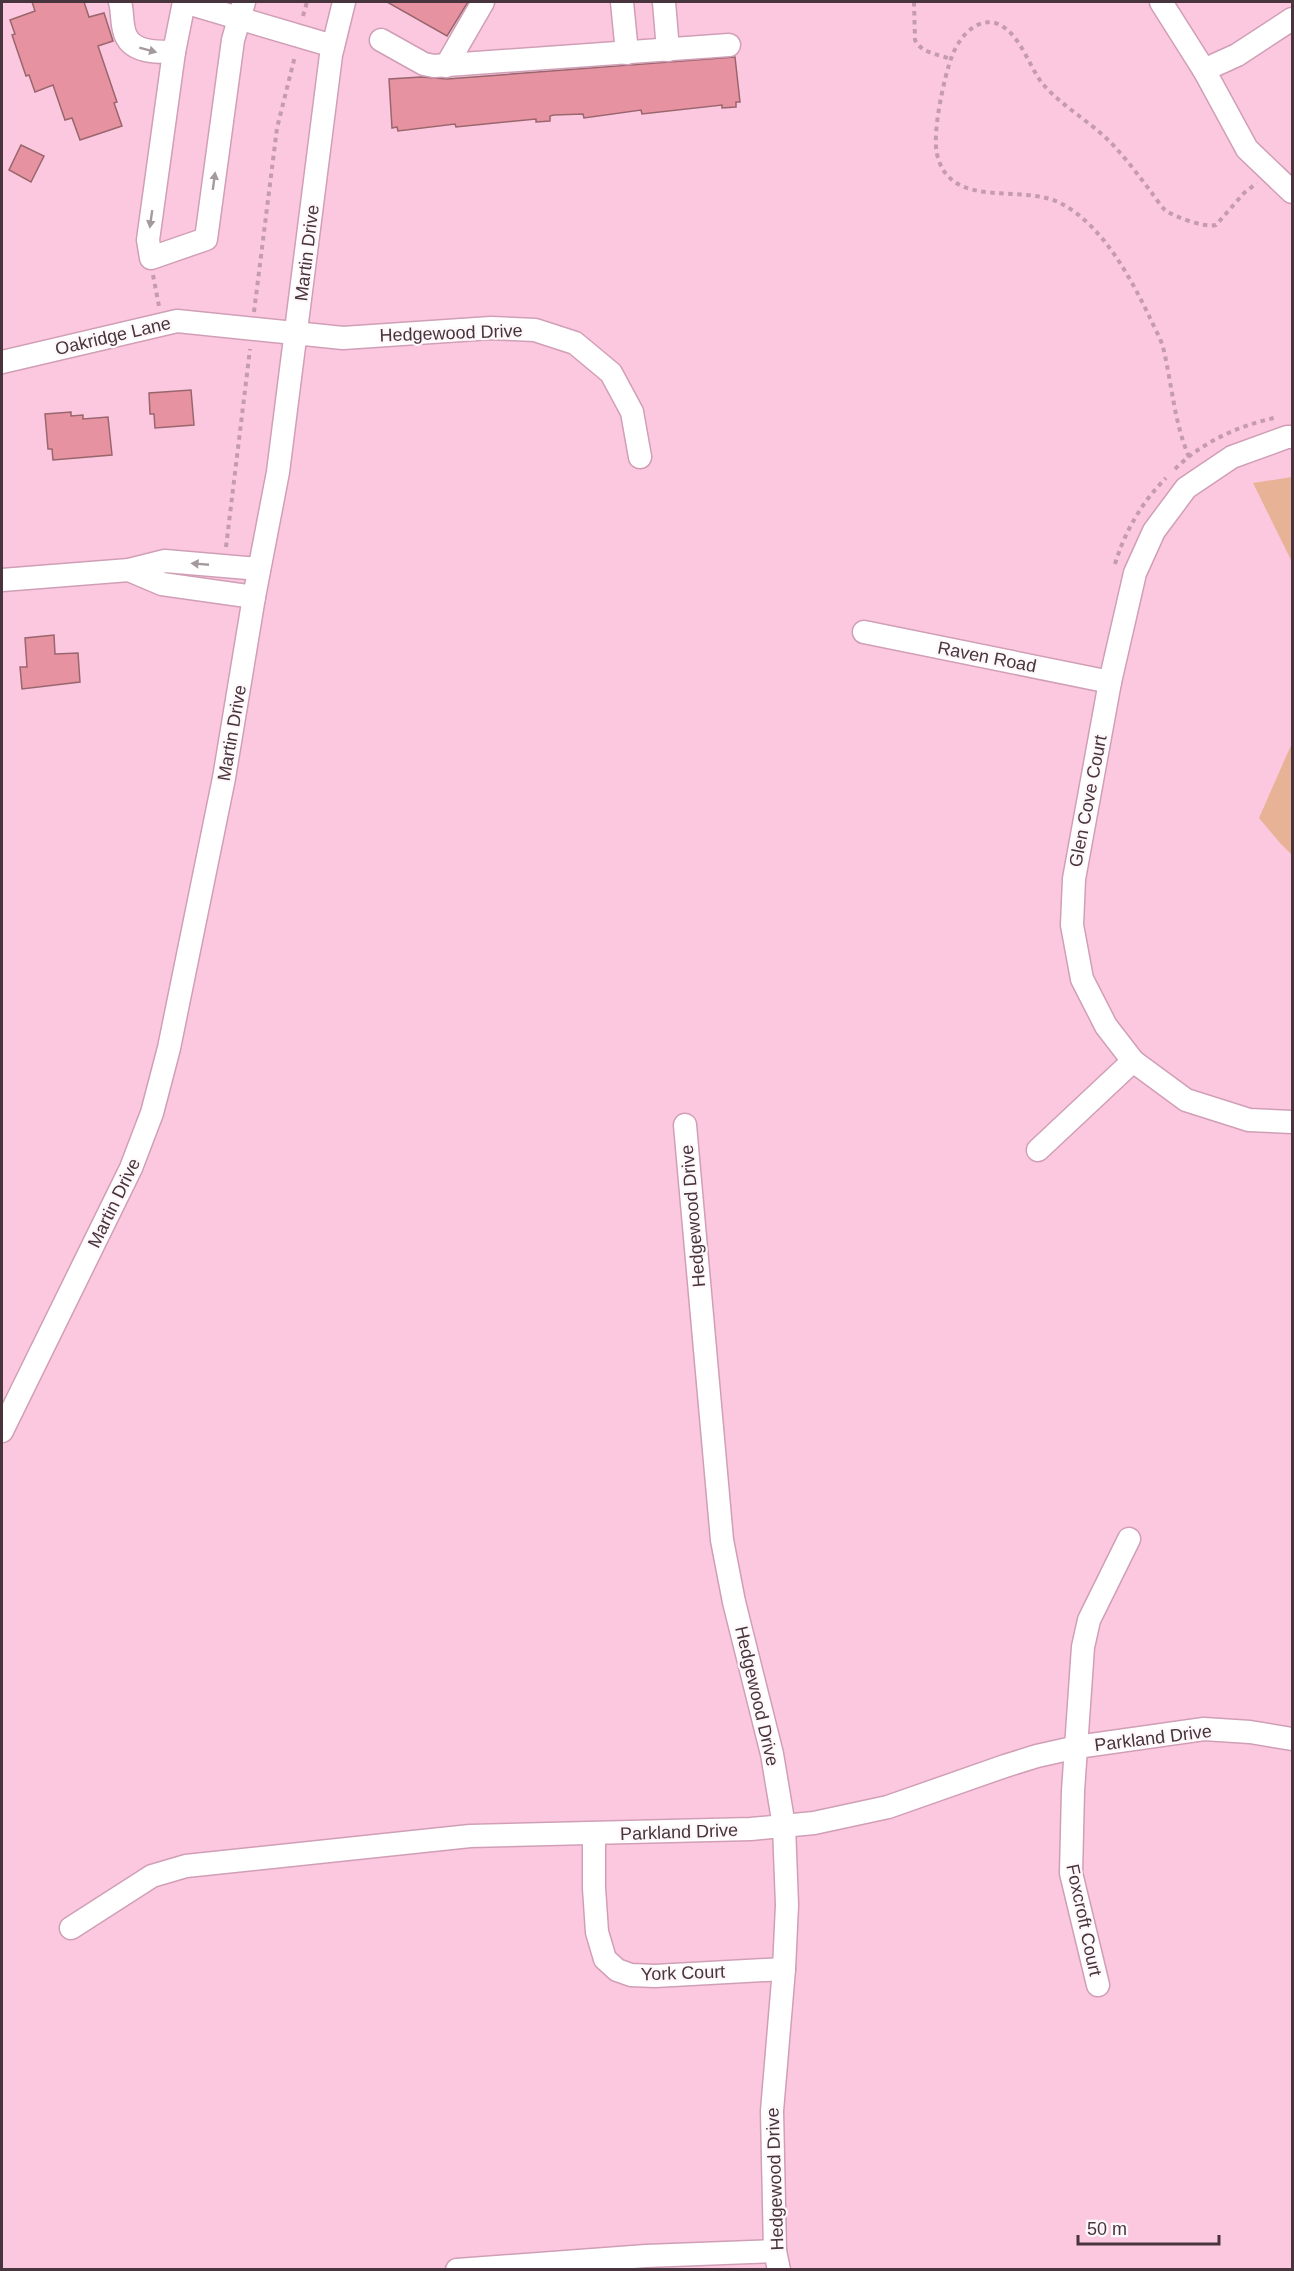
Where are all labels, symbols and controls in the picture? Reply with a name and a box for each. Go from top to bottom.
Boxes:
one-way arrow [139,45,157,55]
one-way arrow [209,172,218,191]
street label: Martin Drive [291,204,323,302]
one-way arrow [146,209,156,228]
street label: Oakridge Lane [53,313,173,359]
street label: Hedgewood Drive [379,321,523,345]
one-way arrow [191,559,210,569]
street label: Raven Road [936,638,1038,676]
street label: Martin Drive [214,683,250,783]
street label: Glen Cove Court [1065,733,1111,869]
street label: Hedgewood Drive [677,1144,709,1288]
street label: Martin Drive [84,1155,144,1251]
street label: Hedgewood Drive [731,1624,783,1768]
street label: Parkland Drive [1093,1721,1213,1755]
street label: Parkland Drive [620,1820,738,1844]
street label: Foxcroft Court [1062,1862,1106,1978]
street label: York Court [640,1962,726,1984]
street label: Hedgewood Drive [763,2107,787,2251]
scale bar [1078,2208,1219,2246]
text: 50 m [1087,2219,1127,2239]

